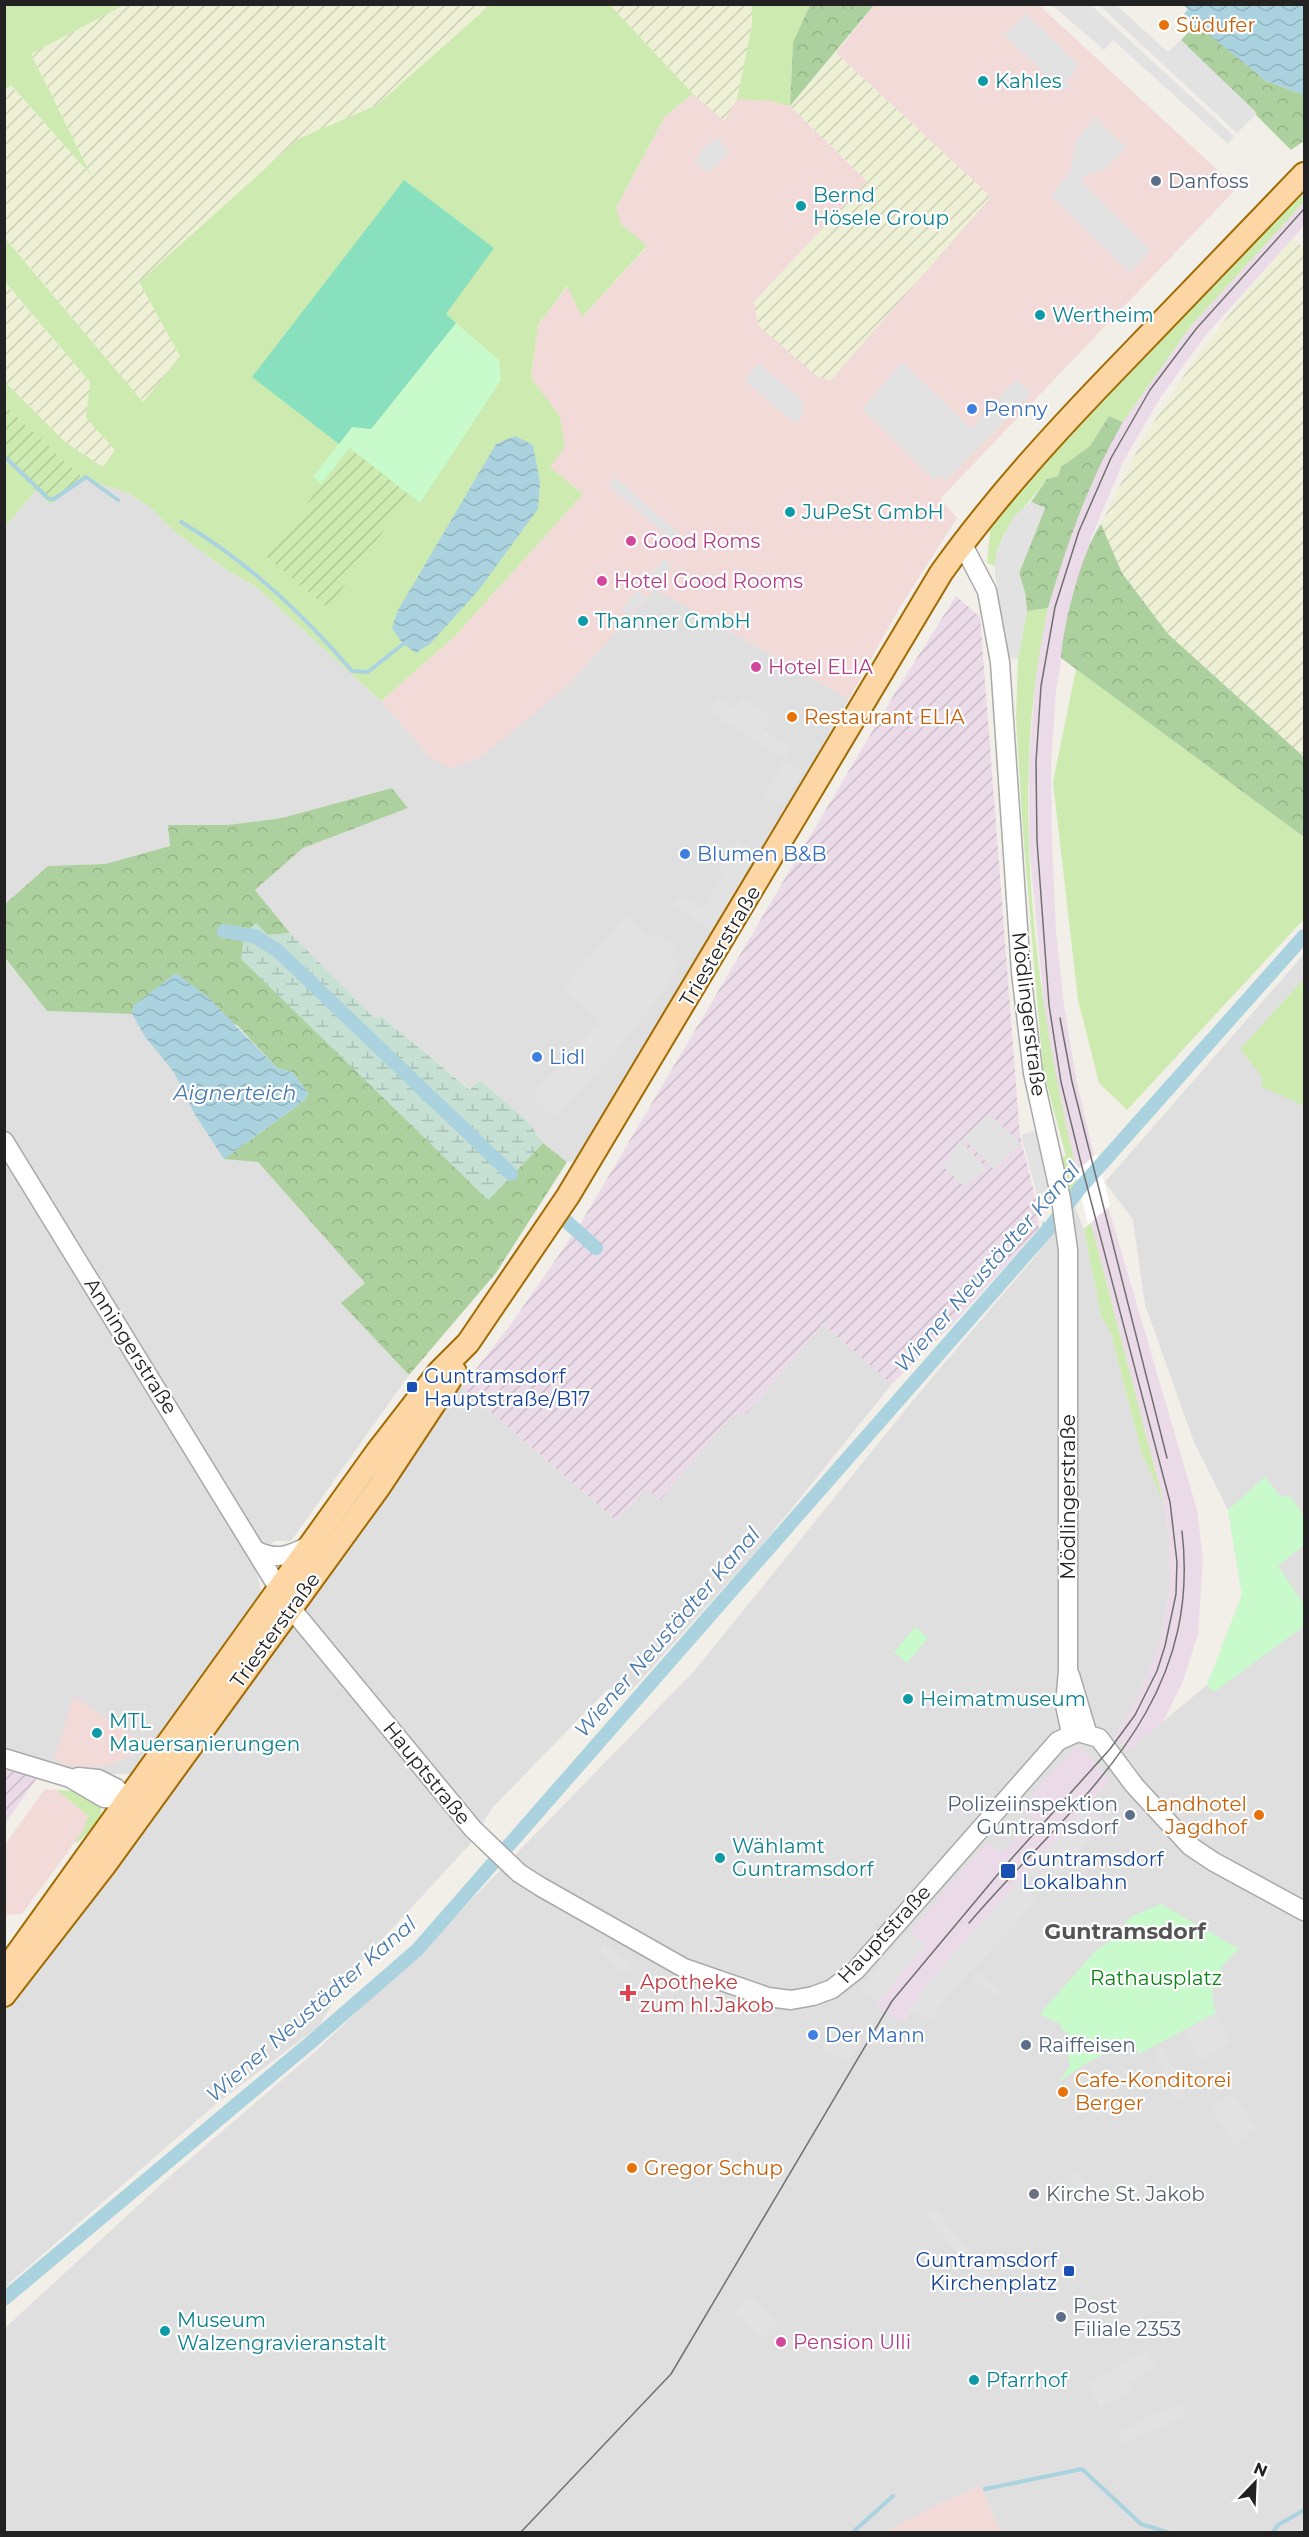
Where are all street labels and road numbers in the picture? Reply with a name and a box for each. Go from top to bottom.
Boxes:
street label: Triesterstraße [675,881,765,1011]
street label: Mödlingerstraße [1007,930,1051,1098]
street label: Anningerstraße [79,1273,183,1419]
street label: Mödlingerstraße [1056,1414,1080,1580]
street label: Triesterstraße [225,1568,325,1692]
street label: Hauptstraße [378,1717,476,1829]
street label: Hauptstraße [832,1880,936,1988]

